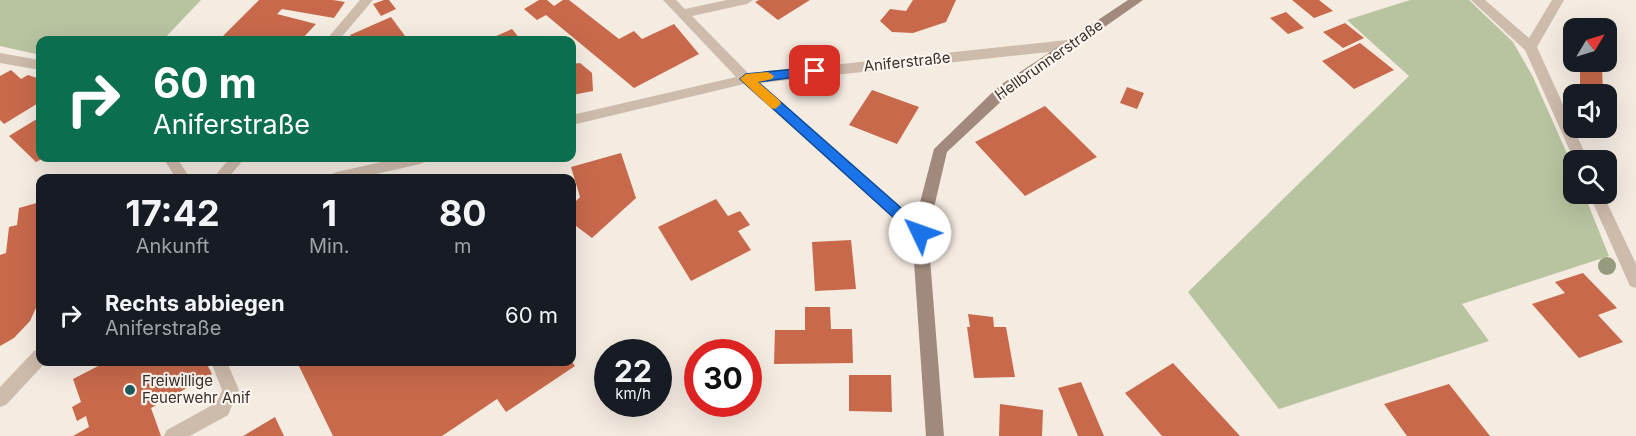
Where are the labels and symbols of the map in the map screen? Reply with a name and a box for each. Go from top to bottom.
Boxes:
street label: Hellbrunnerstraße [991,15,1107,104]
north arrow [1563,18,1617,72]
pin [789,45,840,96]
street label: Aniferstraße [863,47,951,76]
position arrow [888,201,952,265]
speed limit sign: 30 [684,339,762,417]
place label: Freiwillige Feuerwehr Anif [142,371,251,407]
marker: Freiwillige Feuerwehr Anif [123,383,137,397]

